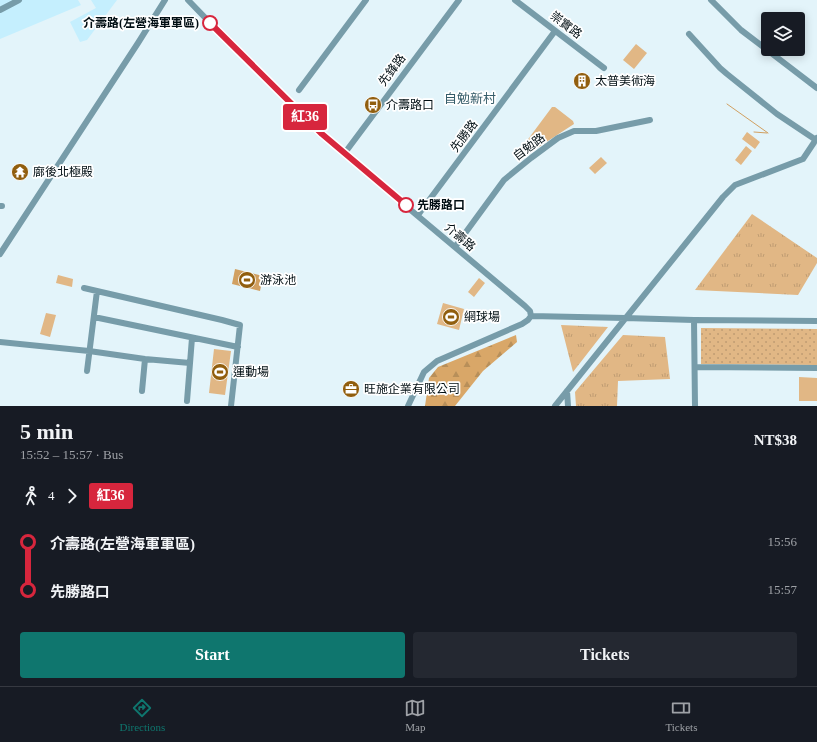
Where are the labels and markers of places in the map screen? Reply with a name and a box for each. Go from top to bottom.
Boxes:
marker: 介壽路(左營海軍軍區) [202,15,218,31]
place label: 介壽路(左營海軍軍區) [83,16,199,30]
building icon: 太普美術海 [572,71,592,91]
place label: 太普美術海 [595,74,655,88]
bus stop icon: 介壽路口 [363,95,383,115]
place label: 介壽路口 [386,98,434,112]
temple icon: 廍後北極殿 [10,162,30,182]
place label: 廍後北極殿 [33,165,93,179]
marker: 先勝路口 [398,197,414,213]
place label: 先勝路口 [417,198,465,212]
sports icon: 游泳池 [237,270,257,290]
place label: 游泳池 [260,273,296,287]
sports icon: 網球場 [441,307,461,327]
place label: 網球場 [464,310,500,324]
sports icon: 運動場 [210,362,230,382]
place label: 運動場 [233,365,269,379]
office icon: 旺施企業有限公司 [341,379,361,399]
place label: 旺施企業有限公司 [364,382,460,396]

